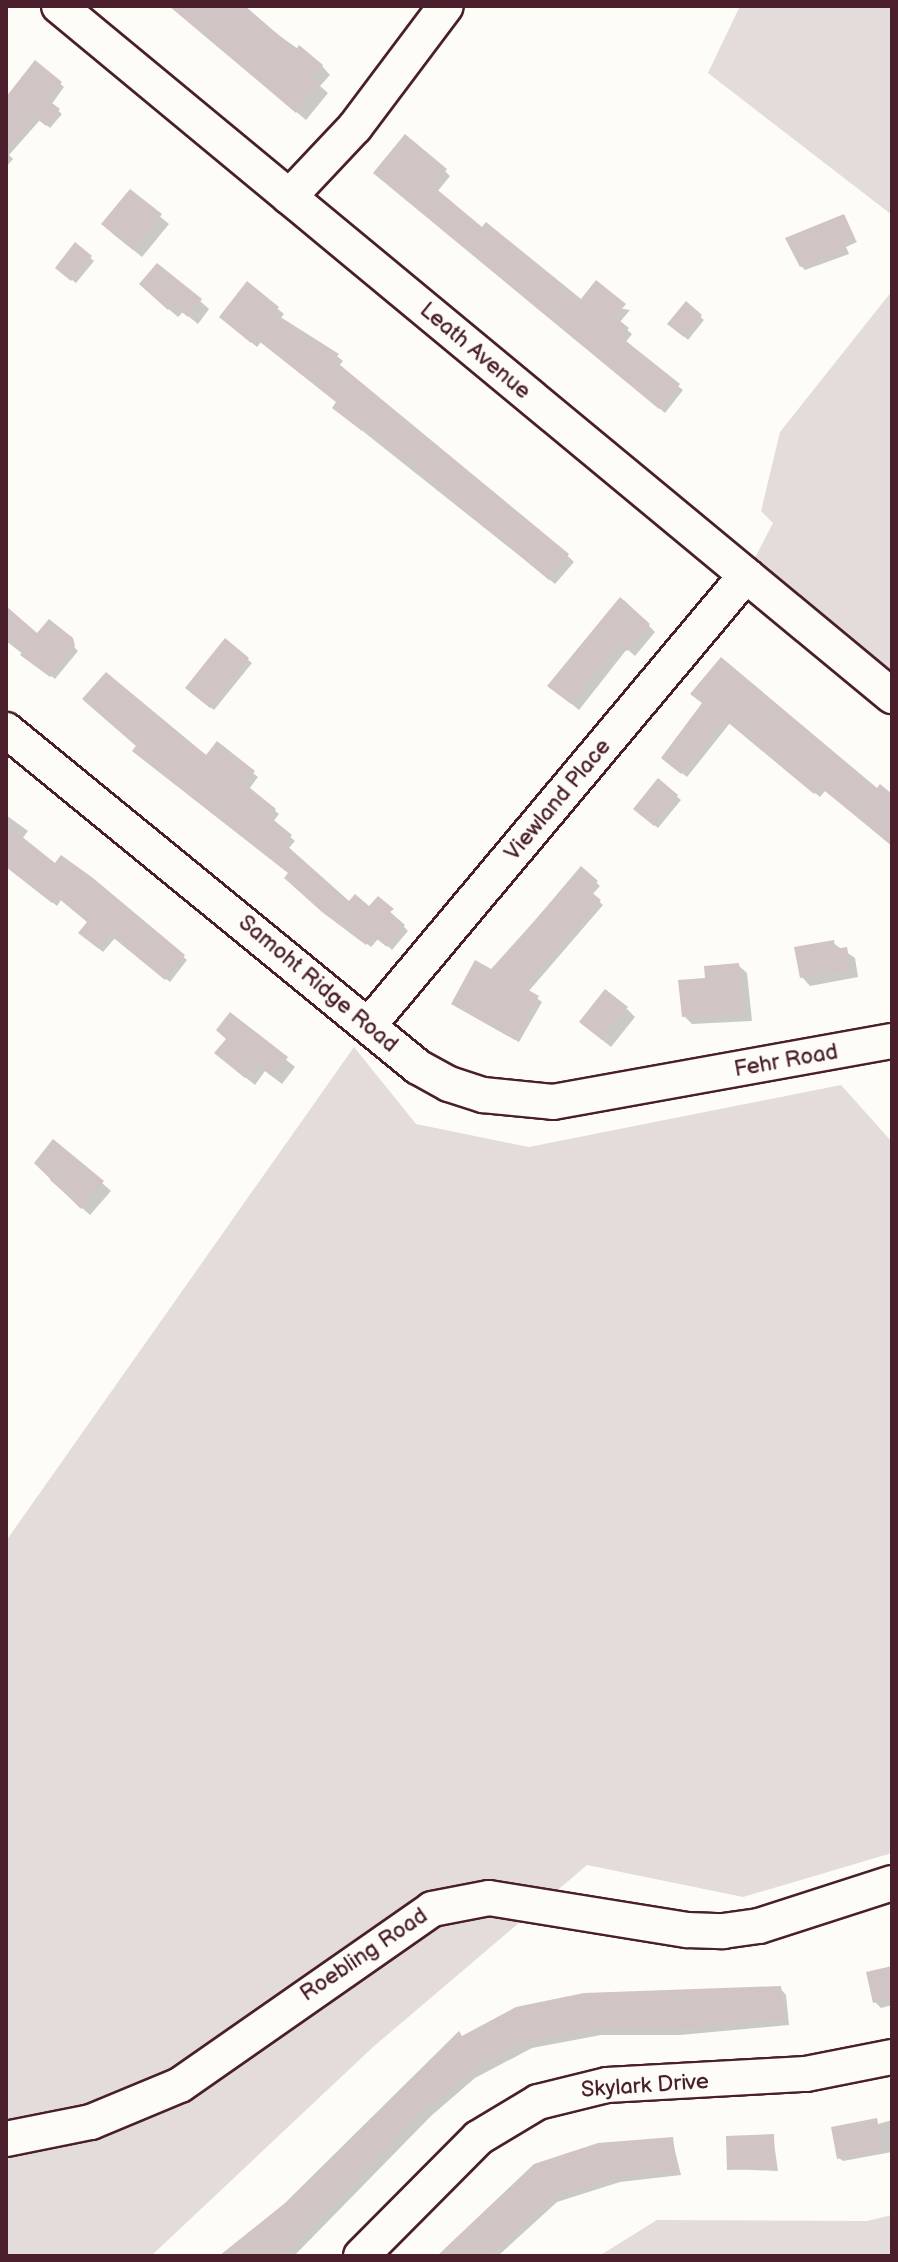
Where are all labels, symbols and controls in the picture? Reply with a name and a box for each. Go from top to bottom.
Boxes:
street label: Leath Avenue [414,297,536,405]
street label: Viewland Place [500,734,616,866]
street label: Samoht Ridge Road [233,910,403,1058]
street label: Fehr Road [732,1039,840,1083]
street label: Roebling Road [295,1903,433,2007]
street label: Skylark Drive [580,2068,710,2104]

